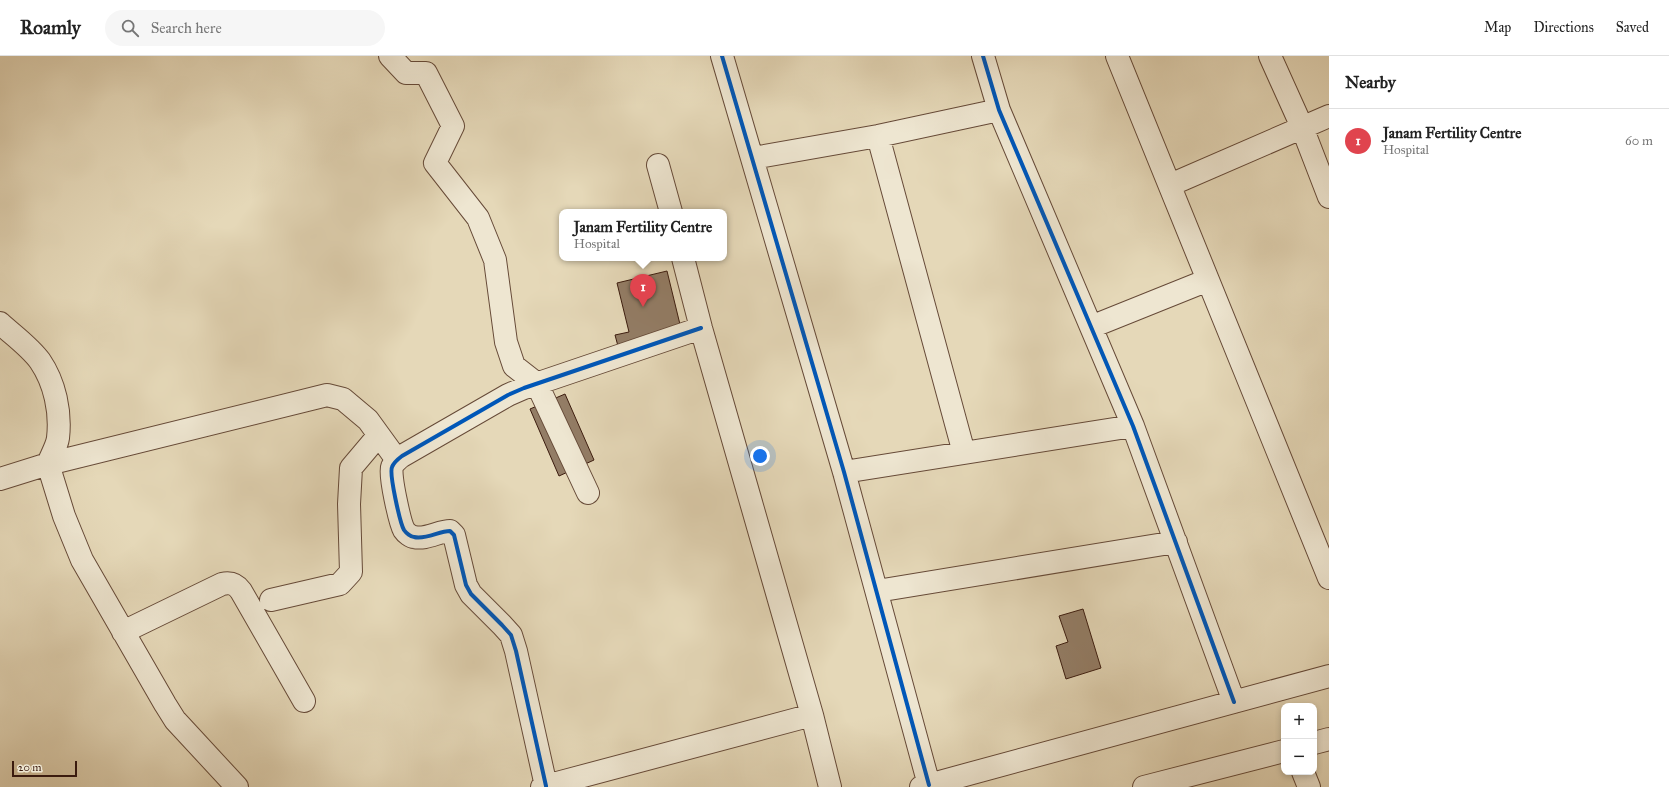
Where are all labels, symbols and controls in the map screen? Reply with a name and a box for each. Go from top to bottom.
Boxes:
search box [105,10,385,46]
text: Roamly [20,16,81,39]
icon: search [119,17,141,39]
text: Search here [151,19,222,37]
text: Map [1484,19,1511,36]
text: Directions [1533,19,1594,36]
text: Saved [1616,19,1649,36]
text: Nearby [1345,72,1396,93]
text: Janam Fertility Centre [1383,124,1521,142]
text: 1 [1355,133,1361,149]
text: 60 m [1625,133,1653,149]
text: Hospital [1383,142,1429,158]
popup [559,209,727,261]
text: Janam Fertility Centre [574,218,712,236]
text: Hospital [574,236,620,252]
pin: 1 [630,274,656,307]
your location [750,446,770,466]
map controls [1281,703,1317,775]
button: + [1281,703,1317,739]
button: − [1281,739,1317,775]
scale bar [12,759,77,778]
text: 20 m [18,761,41,774]

